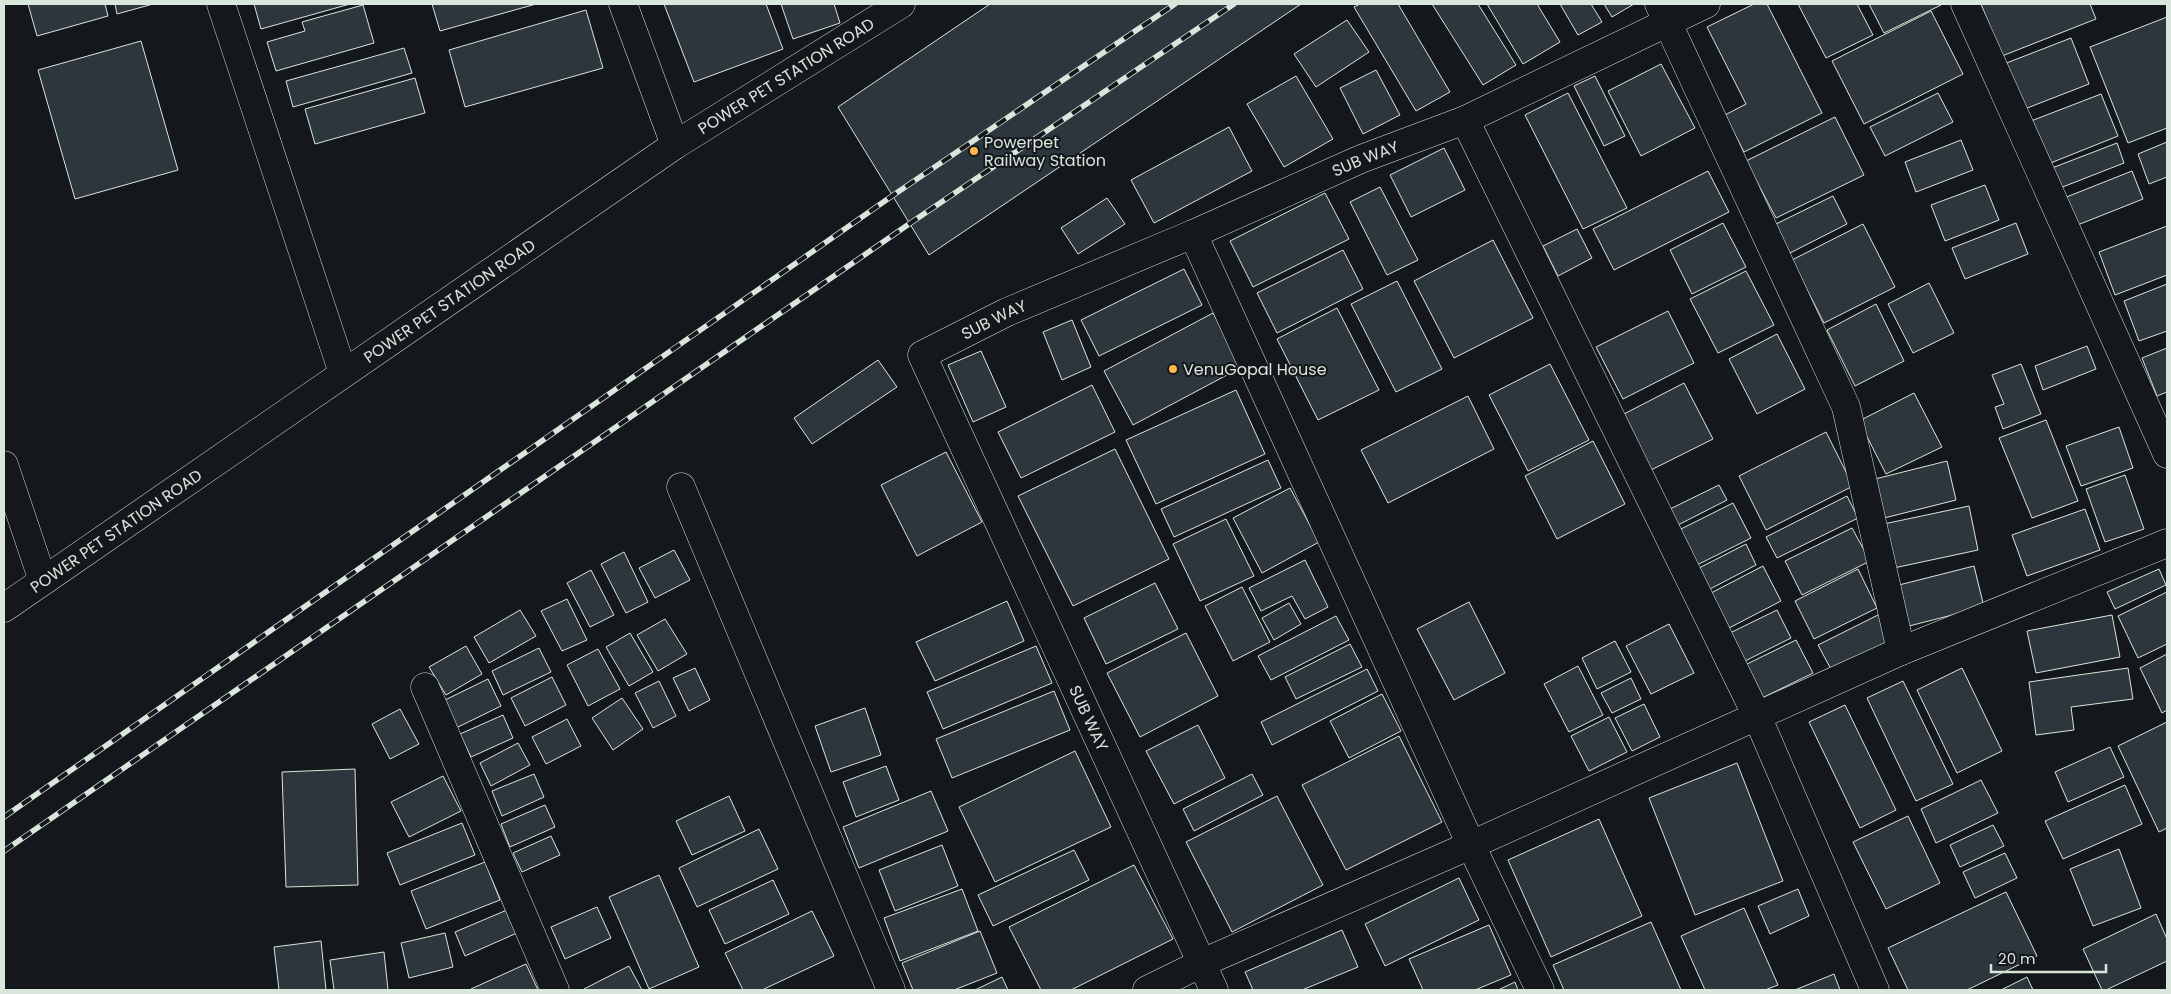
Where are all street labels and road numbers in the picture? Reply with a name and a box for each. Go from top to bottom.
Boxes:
street label: POWER PET STATION ROAD [694,12,879,140]
street label: SUB WAY [1328,135,1403,183]
street label: POWER PET STATION ROAD [359,234,540,369]
street label: SUB WAY [957,294,1031,345]
street label: POWER PET STATION ROAD [26,464,207,599]
street label: SUB WAY [1063,682,1114,755]

